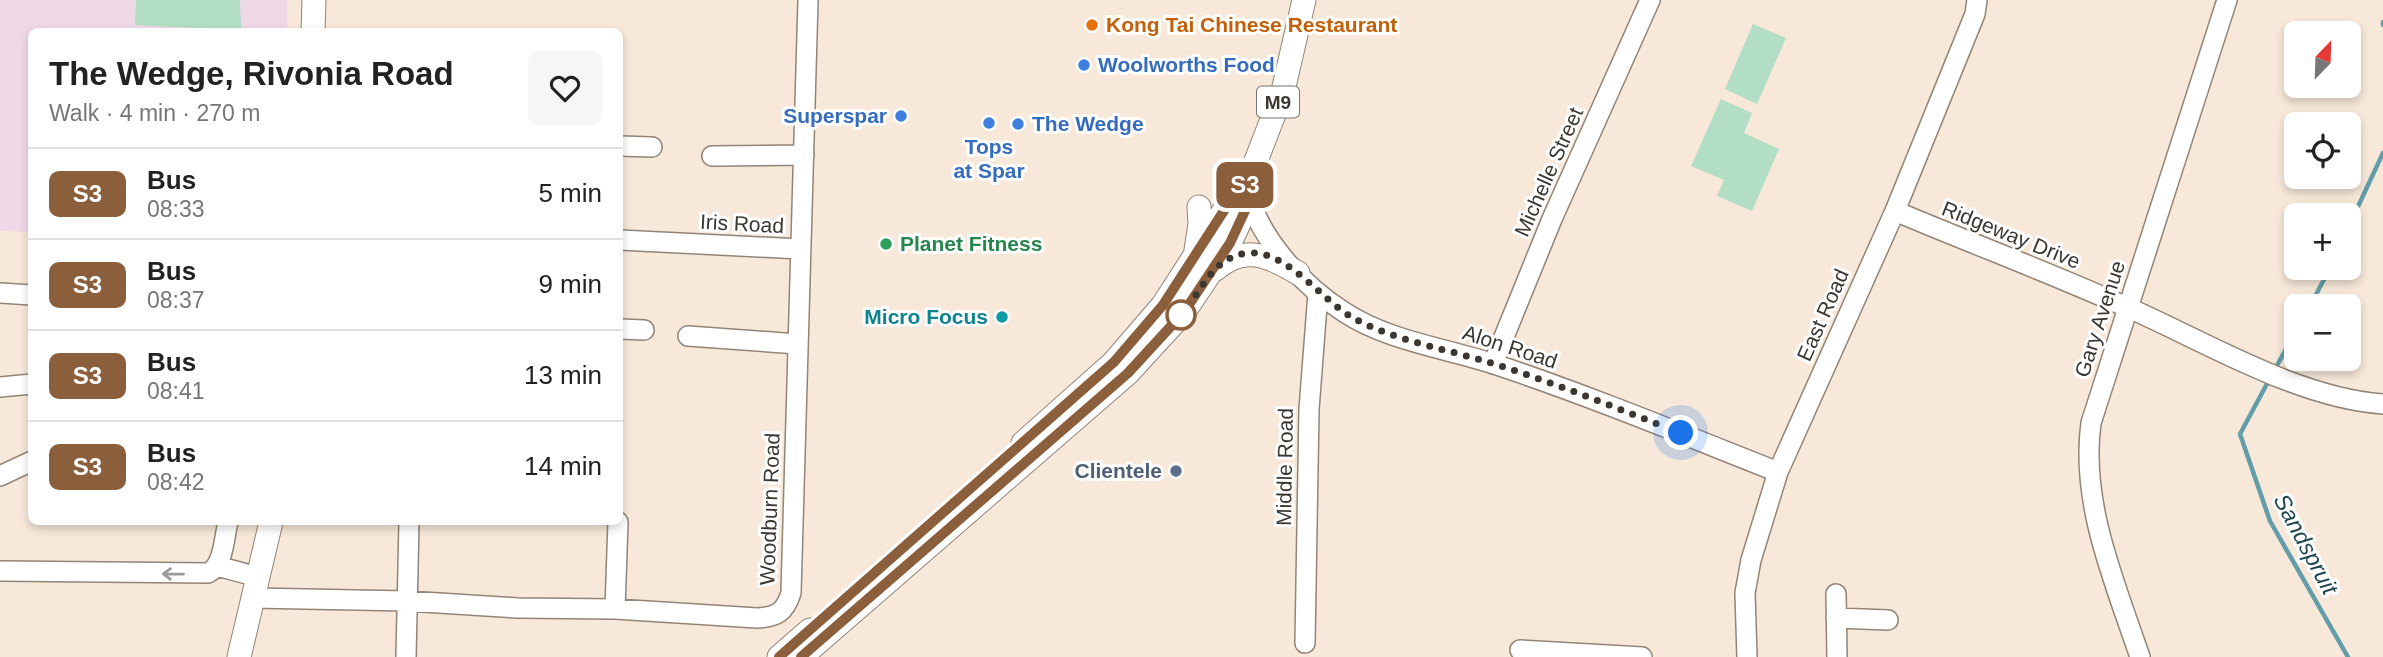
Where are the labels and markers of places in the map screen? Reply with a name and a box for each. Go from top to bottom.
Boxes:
place label: Kong Tai Chinese Restaurant [1106,13,1397,36]
marker: Kong Tai Chinese Restaurant [1084,17,1100,33]
place label: Woolworths Food [1098,53,1275,76]
marker: Woolworths Food [1076,57,1092,73]
place label: Superspar [783,104,887,127]
marker: Superspar [893,108,909,124]
place label: The Wedge [1032,112,1144,135]
marker: Tops at Spar [981,115,997,131]
marker: The Wedge [1010,116,1026,132]
place label: Tops at Spar [953,135,1025,182]
place label: Planet Fitness [900,232,1042,255]
marker: Planet Fitness [878,236,894,252]
unlabelled marker [1166,300,1196,330]
place label: Micro Focus [864,305,988,328]
marker: Micro Focus [994,309,1010,325]
place label: Clientele [1074,459,1162,482]
marker: Clientele [1168,463,1184,479]

